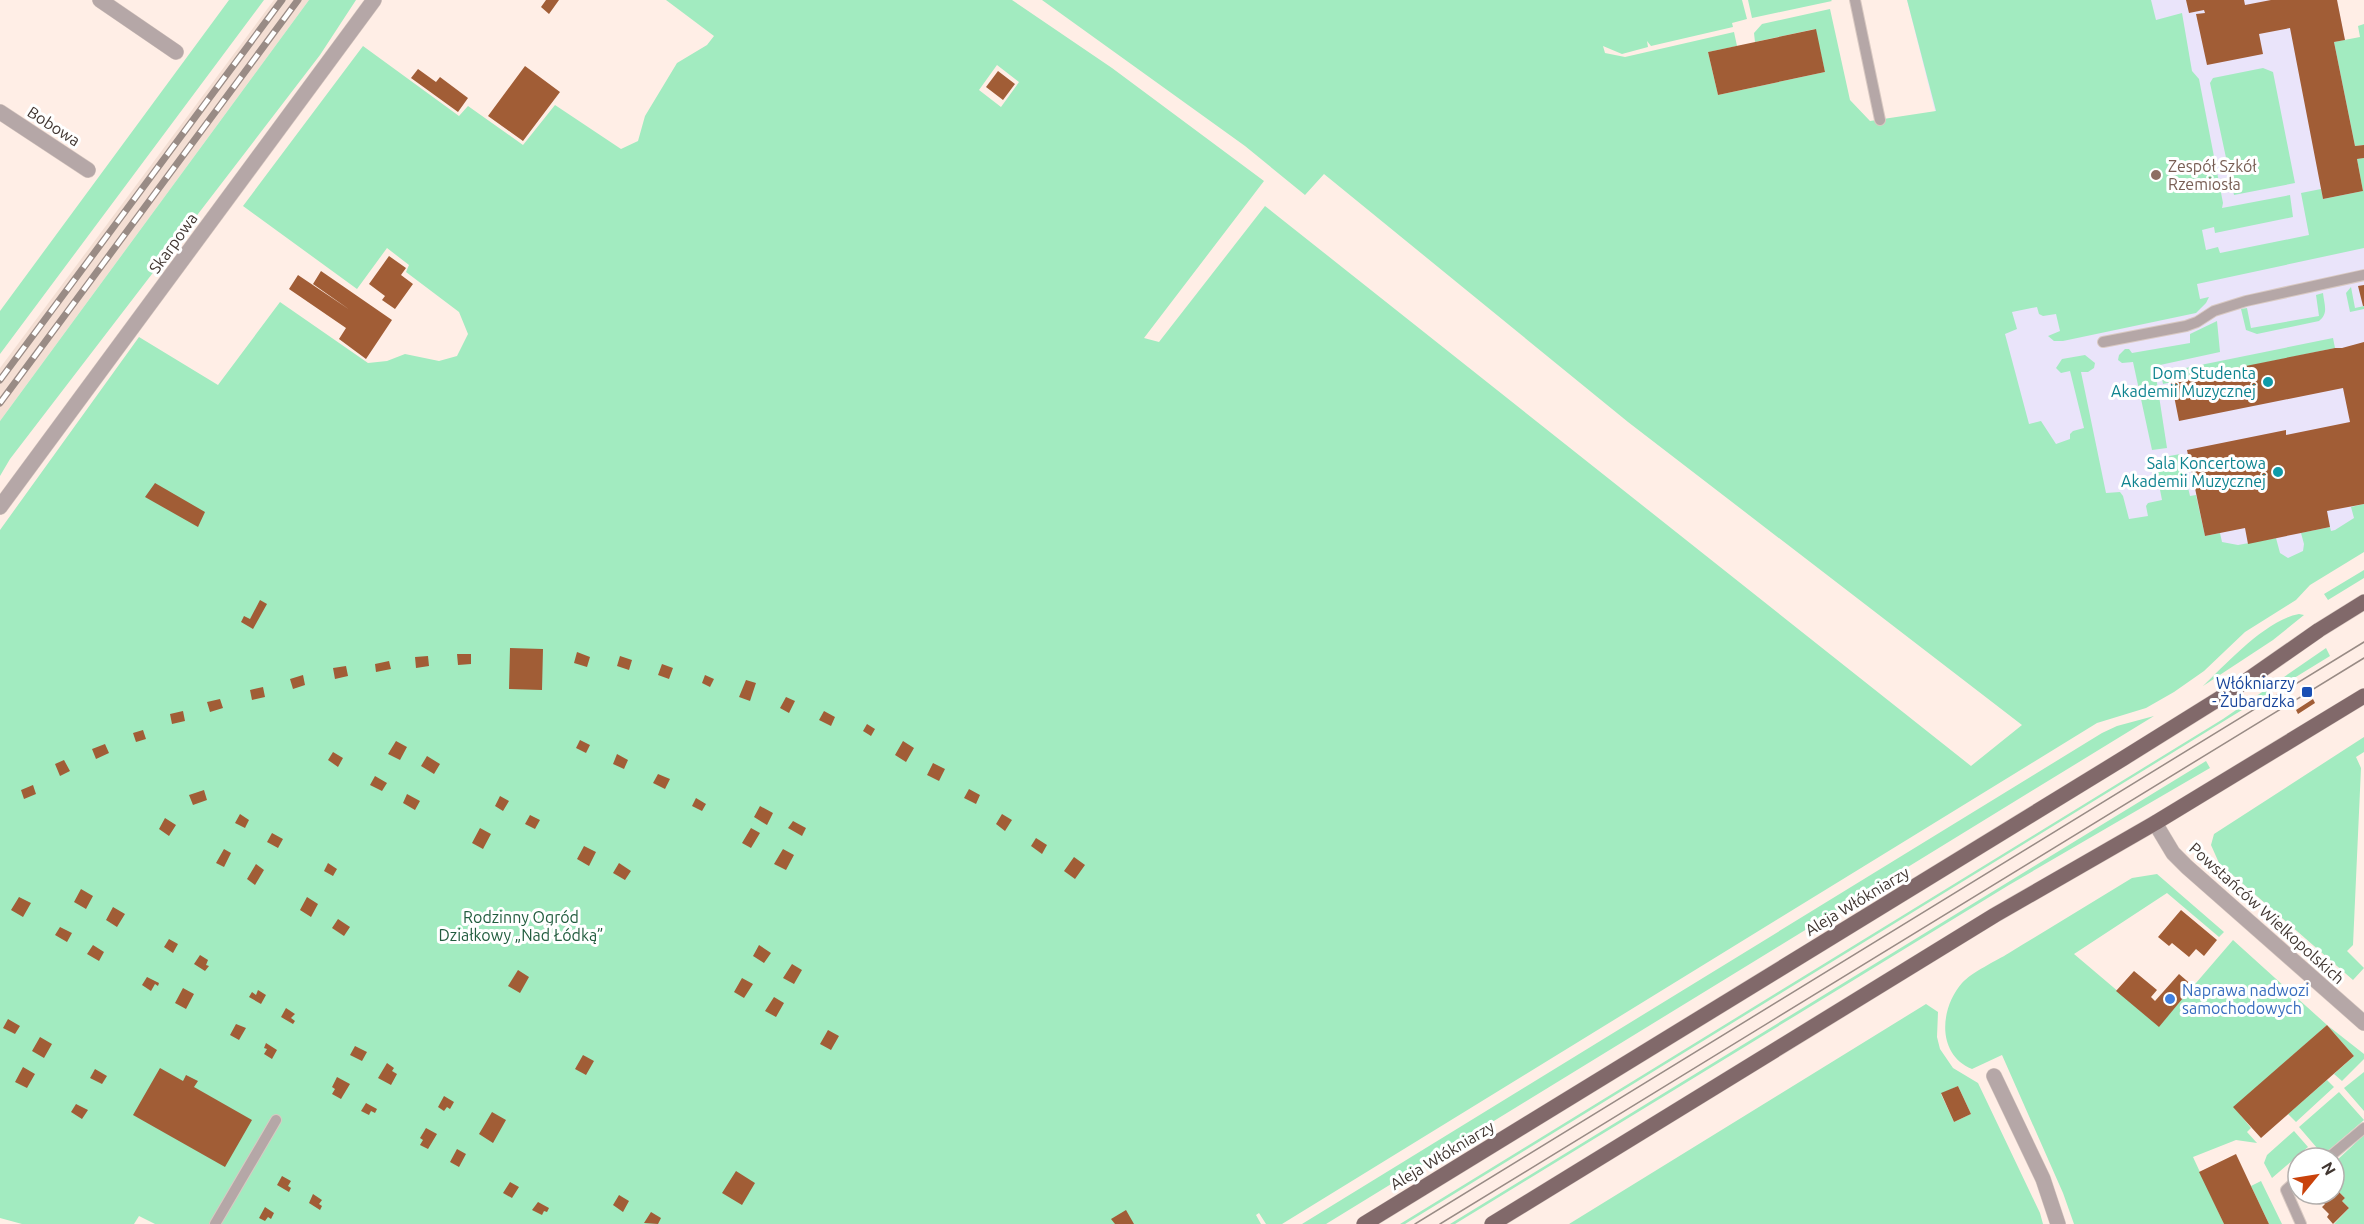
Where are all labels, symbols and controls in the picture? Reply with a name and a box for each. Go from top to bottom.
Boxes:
street label: Bobowa [24,102,84,150]
place label: Zespół Szkół Rzemiosła [2168,157,2257,193]
marker: Zespół Szkół Rzemiosła [2149,168,2163,182]
street label: Skarpowa [145,209,201,277]
place label: Dom Studenta Akademii Muzycznej [2111,364,2256,400]
marker: Dom Studenta Akademii Muzycznej [2261,375,2275,389]
place label: Sala Koncertowa Akademii Muzycznej [2121,454,2266,490]
marker: Sala Koncertowa Akademii Muzycznej [2271,465,2285,479]
place label: Włókniarzy - Żubardzka [2212,674,2295,710]
marker: Włókniarzy - Żubardzka [2300,685,2314,699]
street label: Powstańców Wielkopolskich [2186,839,2348,987]
street label: Aleja Włókniarzy [1802,863,1913,939]
park label: Rodzinny Ogród Działkowy „Nad Łódką” [439,908,603,944]
place label: Naprawa nadwozi samochodowych [2182,981,2309,1017]
marker: Naprawa nadwozi samochodowych [2163,992,2177,1006]
street label: Aleja Włókniarzy [1387,1117,1498,1193]
north arrow [2286,1146,2346,1206]
text: N [2318,1159,2340,1178]

